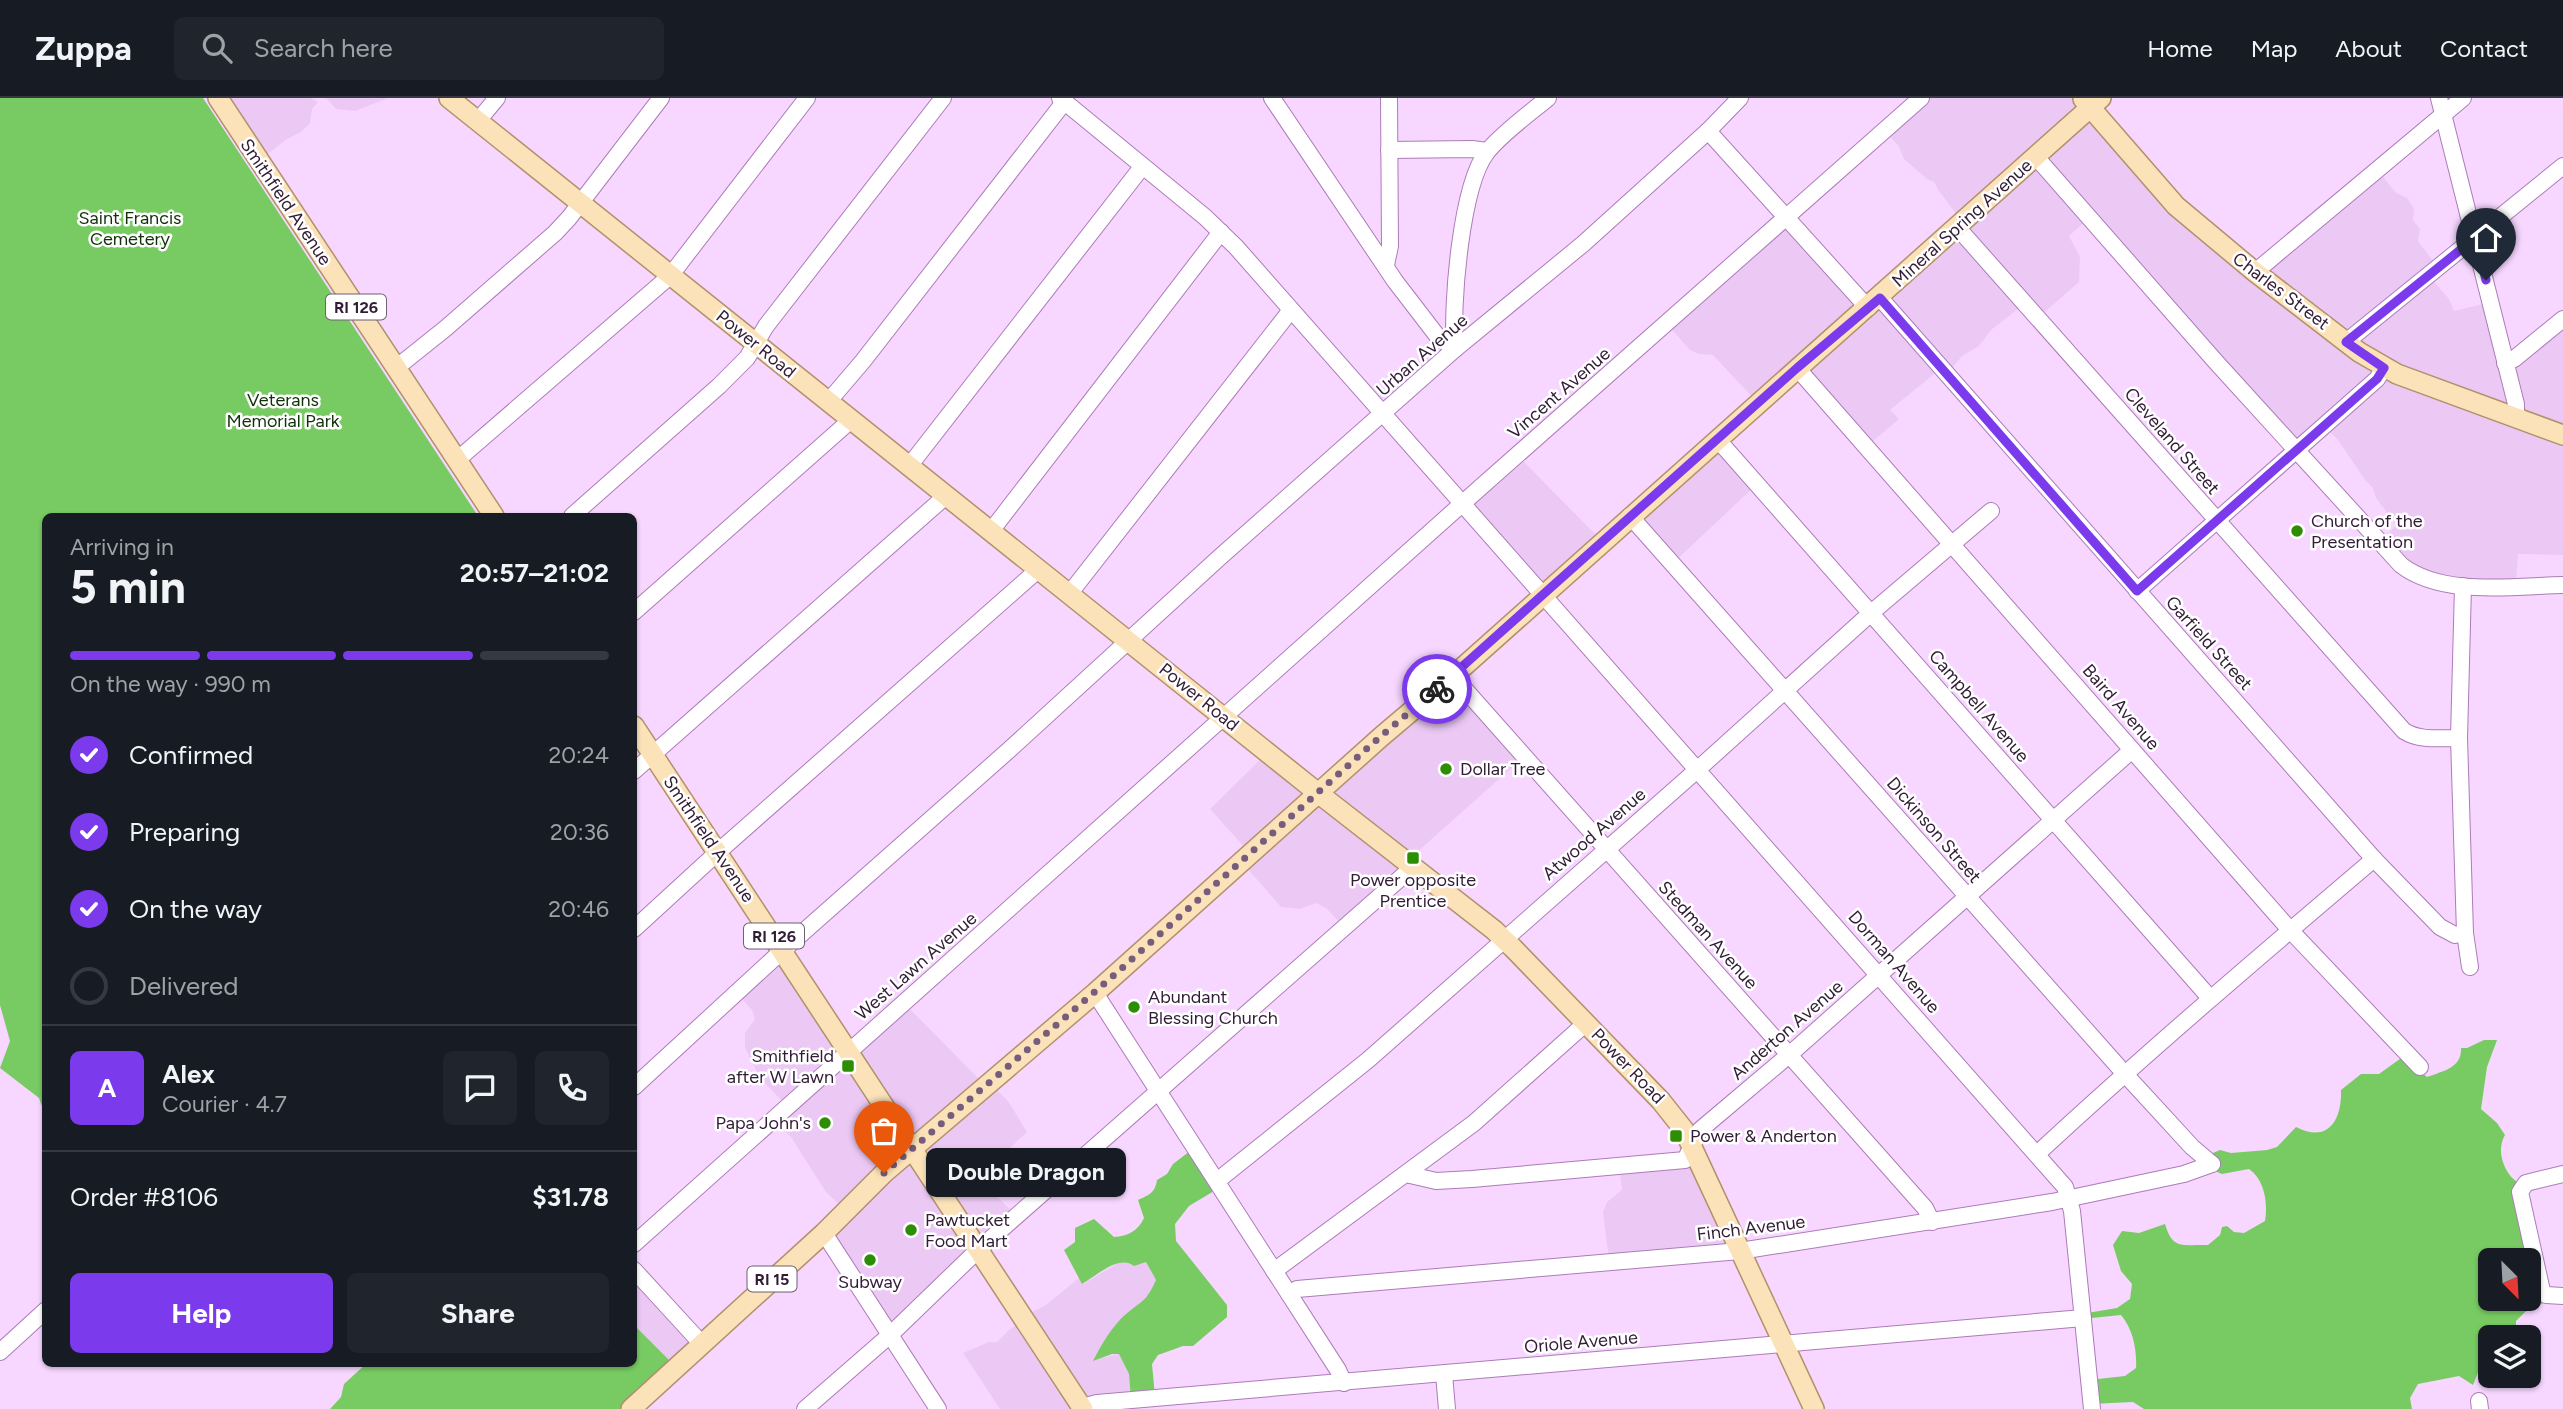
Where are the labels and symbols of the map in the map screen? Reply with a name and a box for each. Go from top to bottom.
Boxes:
street label: Smithfield Avenue [236,135,337,270]
street label: Mineral Spring Avenue [1887,154,2037,292]
park label: Saint Francis Cemetery [79,207,181,250]
pin [2456,208,2516,280]
street label: Charles Street [2228,248,2334,335]
road number: RI 126 [326,294,386,320]
street label: Power Road [712,305,800,383]
street label: Urban Avenue [1372,309,1472,401]
street label: Vincent Avenue [1503,342,1615,443]
street label: Cleveland Street [2120,383,2224,499]
park label: Veterans Memorial Park [227,389,340,432]
place label: Church of the Presentation [2311,510,2423,553]
marker: Church of the Presentation [2289,523,2305,539]
street label: Garfield Street [2161,591,2257,695]
street label: Campbell Avenue [1924,645,2034,767]
courier [1402,654,1472,724]
street label: Power Road [1155,658,1243,736]
street label: Baird Avenue [2078,660,2164,754]
place label: Dollar Tree [1460,758,1545,780]
marker: Dollar Tree [1438,761,1454,777]
street label: Smithfield Avenue [659,772,760,907]
street label: Dickinson Street [1882,773,1986,888]
street label: Atwood Avenue [1538,783,1650,885]
marker: Power opposite Prentice [1405,850,1421,866]
place label: Power opposite Prentice [1350,869,1476,912]
street label: Stedman Avenue [1654,876,1762,994]
street label: Dorman Avenue [1843,906,1945,1018]
street label: West Lawn Avenue [851,907,981,1025]
road number: RI 126 [744,923,804,948]
street label: Anderton Avenue [1726,975,1848,1085]
place label: Abundant Blessing Church [1148,986,1278,1029]
marker: Abundant Blessing Church [1126,999,1142,1015]
street label: Power Road [1587,1024,1669,1108]
place label: Smithfield after W Lawn [727,1045,834,1088]
marker: Smithfield after W Lawn [840,1058,856,1074]
pin [854,1101,914,1173]
place label: Papa John's [716,1112,811,1134]
marker: Papa John's [817,1115,833,1131]
place label: Power & Anderton [1690,1125,1837,1147]
marker: Power & Anderton [1668,1128,1684,1144]
callout: Double Dragon [926,1148,1126,1198]
place label: Pawtucket Food Mart [925,1209,1010,1252]
street label: Finch Avenue [1696,1210,1807,1246]
marker: Pawtucket Food Mart [903,1222,919,1238]
north arrow [2478,1248,2541,1311]
marker: Subway [862,1252,878,1268]
road number: RI 15 [748,1266,796,1292]
place label: Subway [838,1271,902,1293]
street label: Oriole Avenue [1523,1326,1639,1358]

